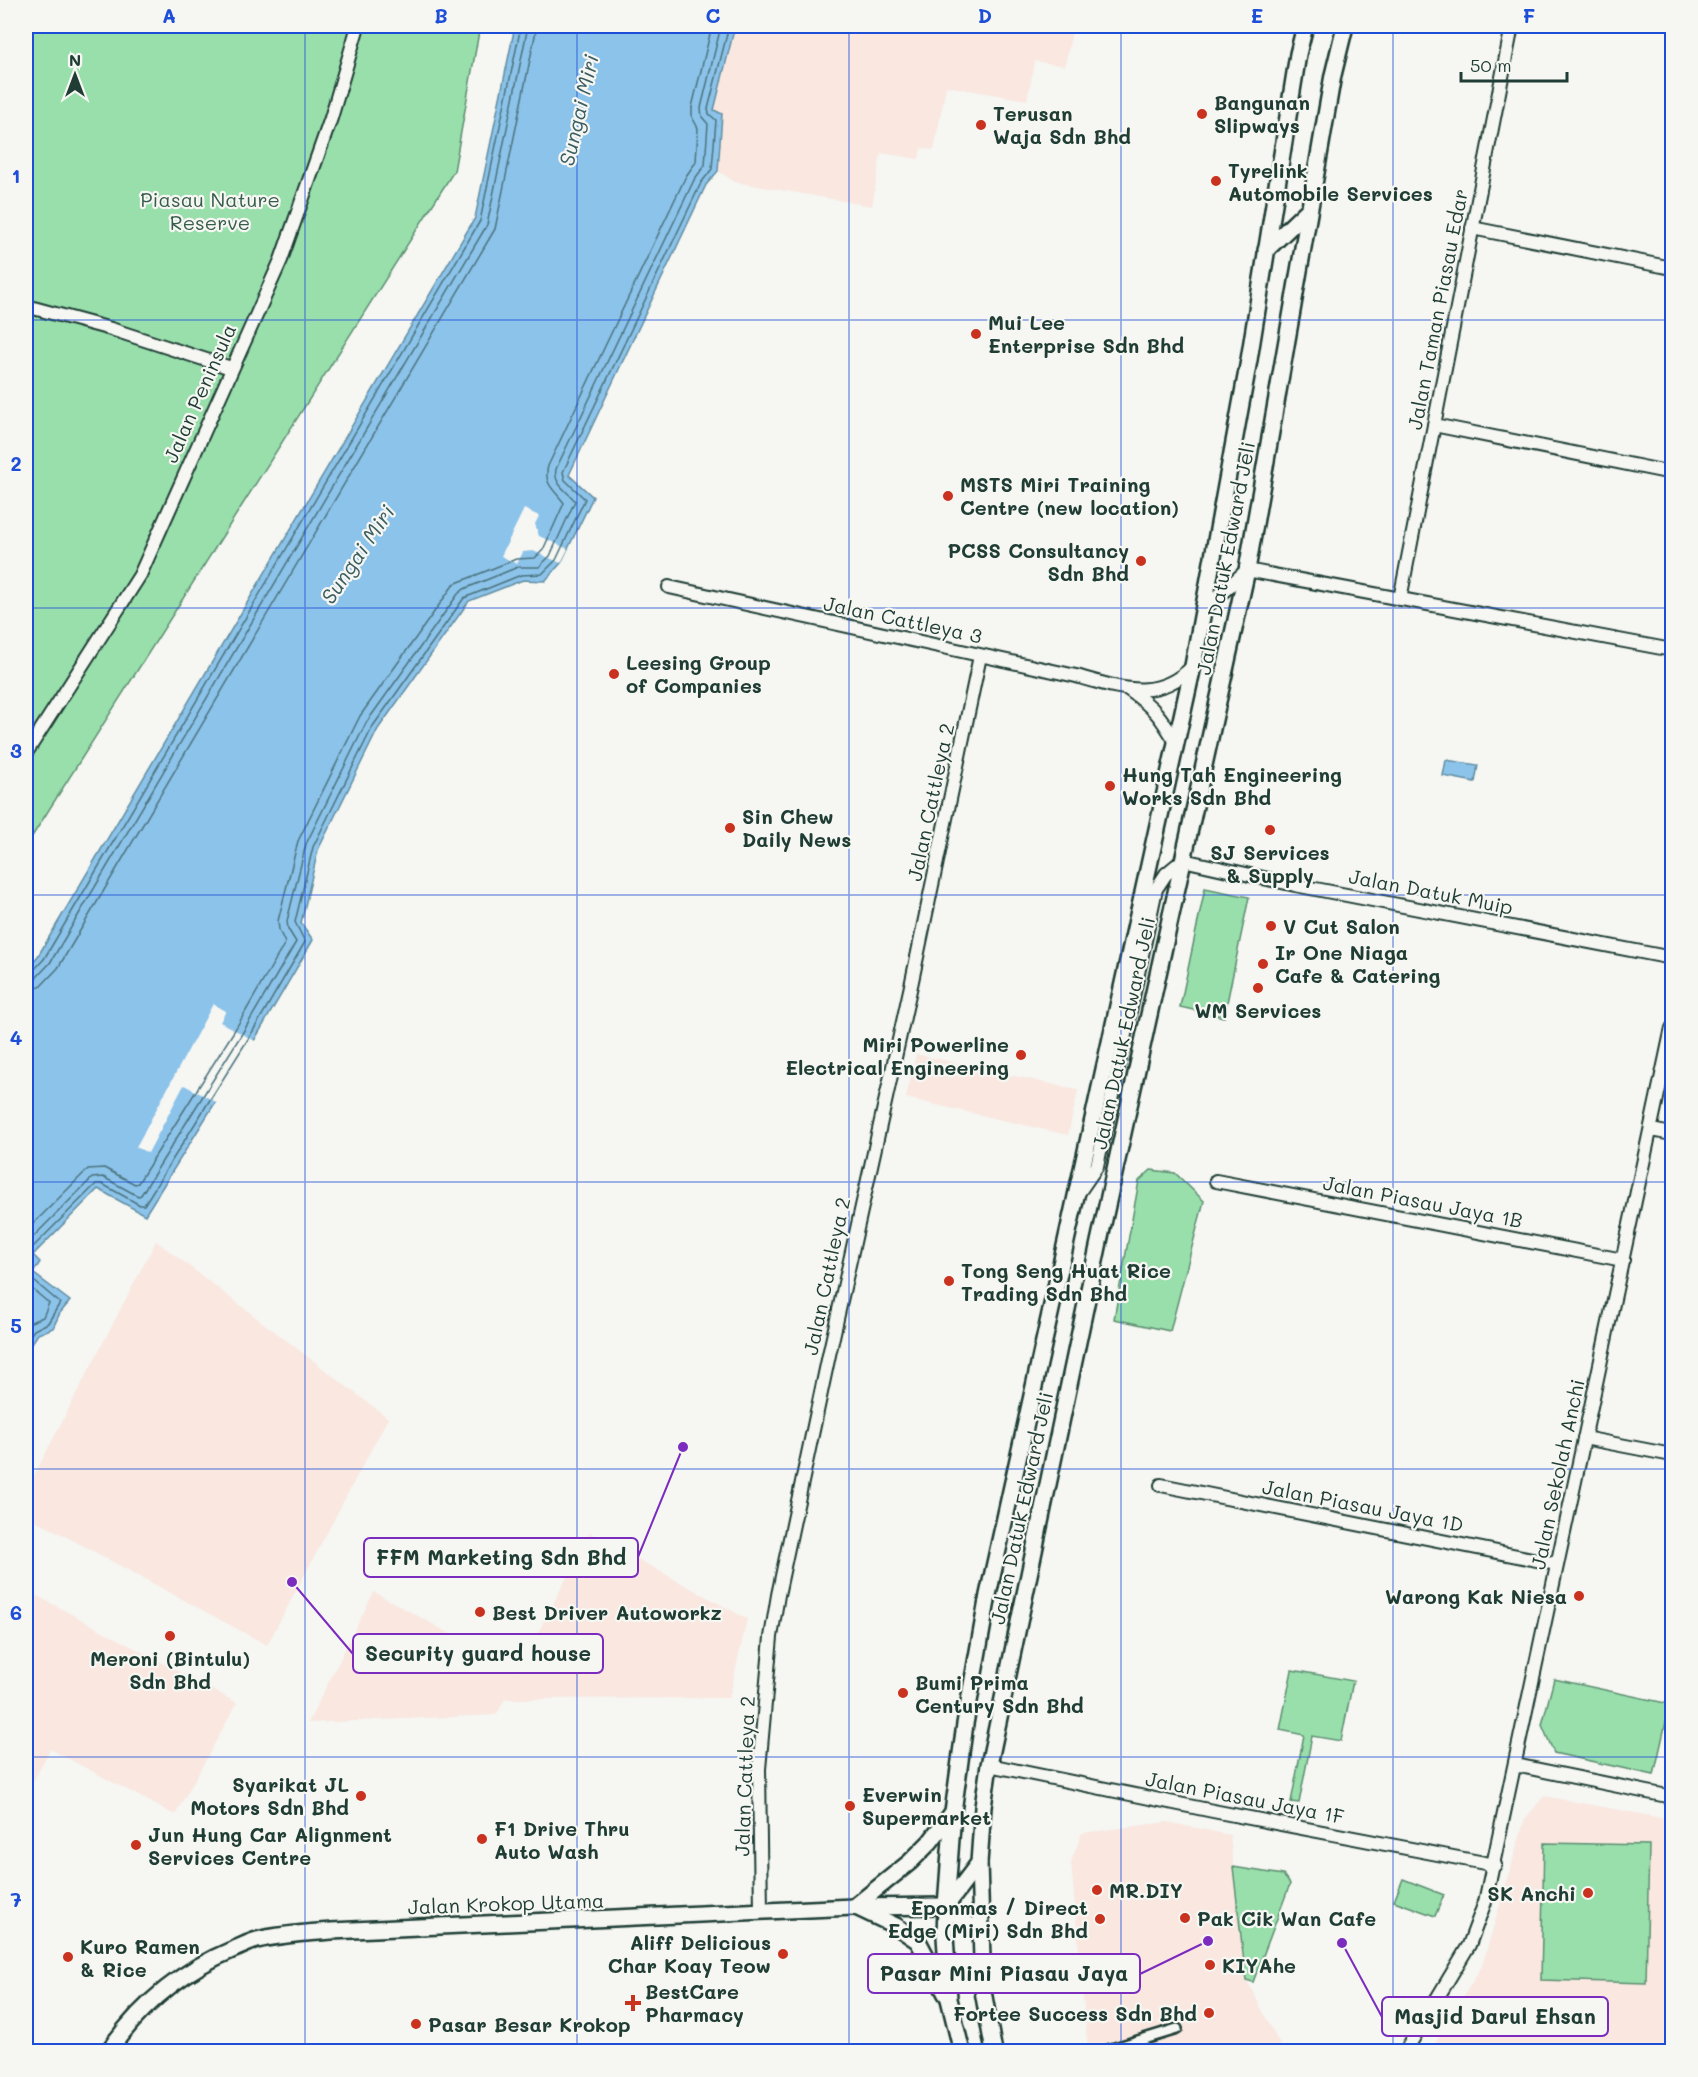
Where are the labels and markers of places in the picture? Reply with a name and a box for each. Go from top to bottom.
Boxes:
place label: Bangunan Slipways [1214,89,1310,138]
place label: Terusan Waja Sdn Bhd [993,100,1131,149]
marker: Bangunan Slipways [1195,107,1209,121]
marker: Terusan Waja Sdn Bhd [974,118,988,132]
place label: Tyrelink Automobile Services [1228,157,1433,206]
marker: Tyrelink Automobile Services [1209,174,1223,188]
place label: Mui Lee Enterprise Sdn Bhd [988,309,1184,358]
marker: Mui Lee Enterprise Sdn Bhd [969,327,983,341]
place label: MSTS Miri Training Centre (new location) [960,471,1179,520]
marker: MSTS Miri Training Centre (new location) [941,489,955,503]
place label: PCSS Consultancy Sdn Bhd [947,537,1129,586]
marker: PCSS Consultancy Sdn Bhd [1134,554,1148,568]
place label: Leesing Group of Companies [626,649,771,698]
marker: Leesing Group of Companies [607,667,621,681]
place label: Hung Tah Engineering Works Sdn Bhd [1122,761,1342,810]
marker: Hung Tah Engineering Works Sdn Bhd [1103,779,1117,793]
place label: Sin Chew Daily News [742,803,851,852]
marker: Sin Chew Daily News [723,821,737,835]
marker: SJ Services & Supply [1263,823,1277,837]
place label: SJ Services & Supply [1210,839,1330,888]
place label: V Cut Salon [1283,913,1400,939]
marker: V Cut Salon [1264,919,1278,933]
place label: Ir One Niaga Cafe & Catering [1275,939,1441,988]
marker: Ir One Niaga Cafe & Catering [1256,957,1270,971]
marker: WM Services [1251,981,1265,995]
place label: WM Services [1195,997,1321,1023]
place label: Miri Powerline Electrical Engineering [785,1031,1009,1080]
marker: Miri Powerline Electrical Engineering [1014,1048,1028,1062]
place label: Tong Seng Huat Rice Trading Sdn Bhd [961,1257,1171,1306]
marker: Tong Seng Huat Rice Trading Sdn Bhd [942,1274,956,1288]
callout: FFM Marketing Sdn Bhd [364,1538,638,1577]
place label: Warong Kak Niesa [1385,1583,1567,1609]
marker: Warong Kak Niesa [1572,1589,1586,1603]
place label: Best Driver Autoworkz [492,1599,722,1625]
marker: Best Driver Autoworkz [473,1605,487,1619]
marker: Meroni (Bintulu) Sdn Bhd [163,1629,177,1643]
callout: Security guard house [353,1634,603,1673]
place label: Meroni (Bintulu) Sdn Bhd [90,1645,250,1694]
place label: Bumi Prima Century Sdn Bhd [915,1669,1084,1718]
marker: Bumi Prima Century Sdn Bhd [896,1686,910,1700]
place label: Syarikat JL Motors Sdn Bhd [190,1771,349,1820]
place label: Everwin Supermarket [862,1781,991,1830]
marker: Syarikat JL Motors Sdn Bhd [354,1789,368,1803]
marker: Everwin Supermarket [843,1799,857,1813]
place label: F1 Drive Thru Auto Wash [494,1815,630,1864]
place label: Jun Hung Car Alignment Services Centre [148,1821,392,1870]
marker: F1 Drive Thru Auto Wash [475,1832,489,1846]
marker: Jun Hung Car Alignment Services Centre [129,1838,143,1852]
place label: MR.DIY [1109,1877,1183,1903]
place label: SK Anchi [1487,1880,1576,1906]
marker: MR.DIY [1090,1883,1104,1897]
marker: SK Anchi [1581,1886,1595,1900]
place label: Eponmas / Direct Edge (Miri) Sdn Bhd [887,1894,1088,1943]
place label: Pak Cik Wan Cafe [1197,1905,1376,1931]
marker: Pak Cik Wan Cafe [1178,1911,1192,1925]
marker: Eponmas / Direct Edge (Miri) Sdn Bhd [1093,1912,1107,1926]
place label: Aliff Delicious Char Koay Teow [608,1929,771,1978]
place label: Kuro Ramen & Rice [80,1933,200,1982]
marker: Aliff Delicious Char Koay Teow [776,1947,790,1961]
marker: Kuro Ramen & Rice [61,1950,75,1964]
place label: KIYAhe [1222,1952,1296,1978]
callout: Pasar Mini Piasau Jaya [868,1954,1140,1993]
marker: KIYAhe [1203,1958,1217,1972]
place label: BestCare Pharmacy [645,1978,744,2027]
marker: BestCare Pharmacy [626,1996,640,2010]
callout: Masjid Darul Ehsan [1382,1997,1608,2036]
place label: Fortee Success Sdn Bhd [953,2000,1197,2026]
marker: Fortee Success Sdn Bhd [1202,2006,1216,2020]
place label: Pasar Besar Krokop [428,2011,631,2037]
marker: Pasar Besar Krokop [409,2017,423,2031]

